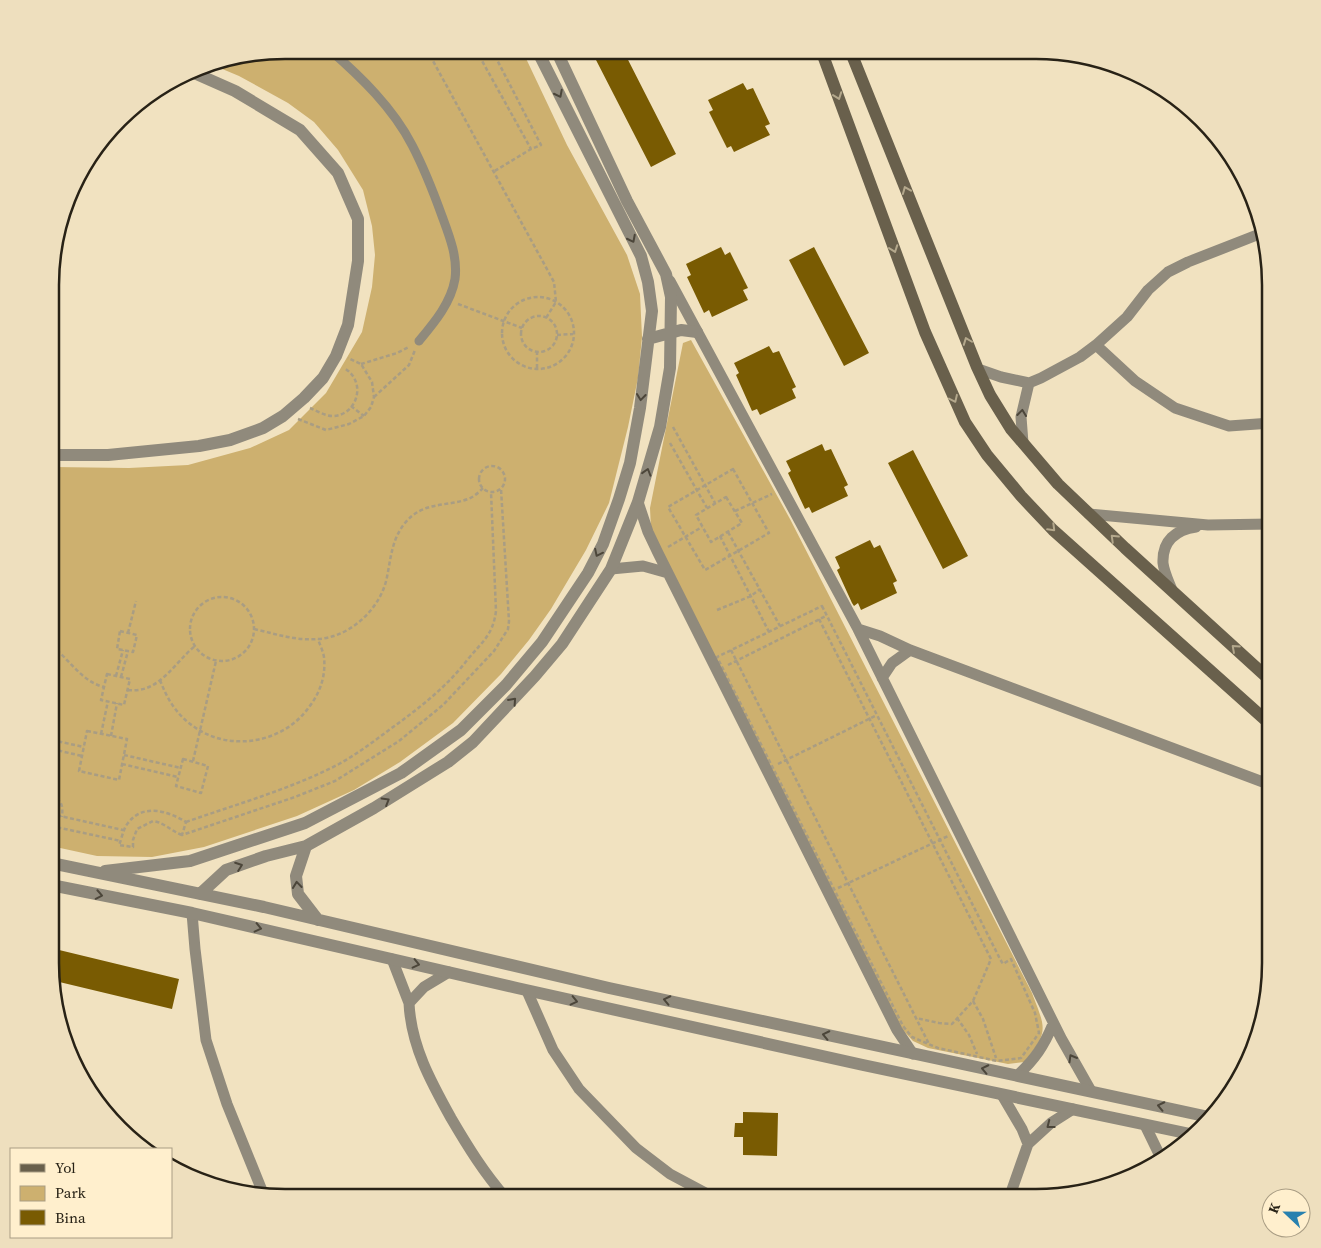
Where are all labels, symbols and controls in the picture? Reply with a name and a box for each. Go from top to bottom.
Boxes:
one-way arrow [553,88,563,97]
one-way arrow [832,91,842,100]
one-way arrow [902,186,913,195]
one-way arrow [626,233,636,242]
one-way arrow [888,244,898,252]
one-way arrow [963,337,973,346]
one-way arrow [636,394,647,402]
one-way arrow [948,394,959,403]
one-way arrow [1016,408,1027,416]
one-way arrow [642,469,652,477]
one-way arrow [1046,522,1055,531]
one-way arrow [1111,535,1120,544]
one-way arrow [594,548,604,557]
one-way arrow [1231,645,1240,654]
one-way arrow [507,697,516,706]
one-way arrow [381,797,390,807]
one-way arrow [234,862,243,872]
one-way arrow [292,881,303,889]
one-way arrow [94,889,103,899]
one-way arrow [253,922,262,933]
one-way arrow [412,958,421,969]
one-way arrow [570,995,579,1006]
one-way arrow [663,996,672,1006]
one-way arrow [822,1030,831,1041]
one-way arrow [1068,1054,1078,1063]
one-way arrow [980,1064,989,1075]
one-way arrow [1157,1102,1165,1112]
one-way arrow [1046,1120,1055,1129]
legend [10,1148,172,1238]
text: Yol [55,1157,76,1178]
text: Park [55,1182,87,1203]
north arrow [1261,1188,1311,1238]
text: K [1263,1200,1285,1216]
text: Bina [55,1207,86,1228]

